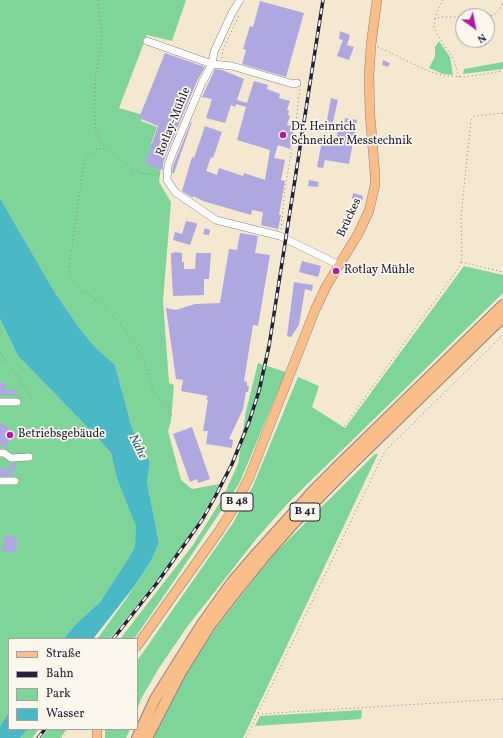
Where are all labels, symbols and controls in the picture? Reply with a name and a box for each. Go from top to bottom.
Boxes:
north arrow [455,8,495,48]
text: N [474,29,489,46]
street label: Rotlay-Mühle [154,86,194,158]
place label: Dr. Heinrich Schneider Messtechnik [291,121,412,149]
marker: Dr. Heinrich Schneider Messtechnik [278,130,288,140]
street label: Brückes [335,196,365,240]
place label: Rotlay Mühle [344,264,415,278]
marker: Rotlay Mühle [331,266,341,276]
place label: Betriebsgebäude [18,428,105,442]
marker: Betriebsgebäude [5,430,15,440]
water label: Nahe [124,432,150,462]
road number: B 48 [221,493,253,511]
road number: B 41 [290,503,320,521]
legend [8,638,138,730]
text: Straße [46,646,81,662]
text: Bahn [46,666,74,682]
text: Park [46,686,71,702]
text: Wasser [46,706,84,722]

